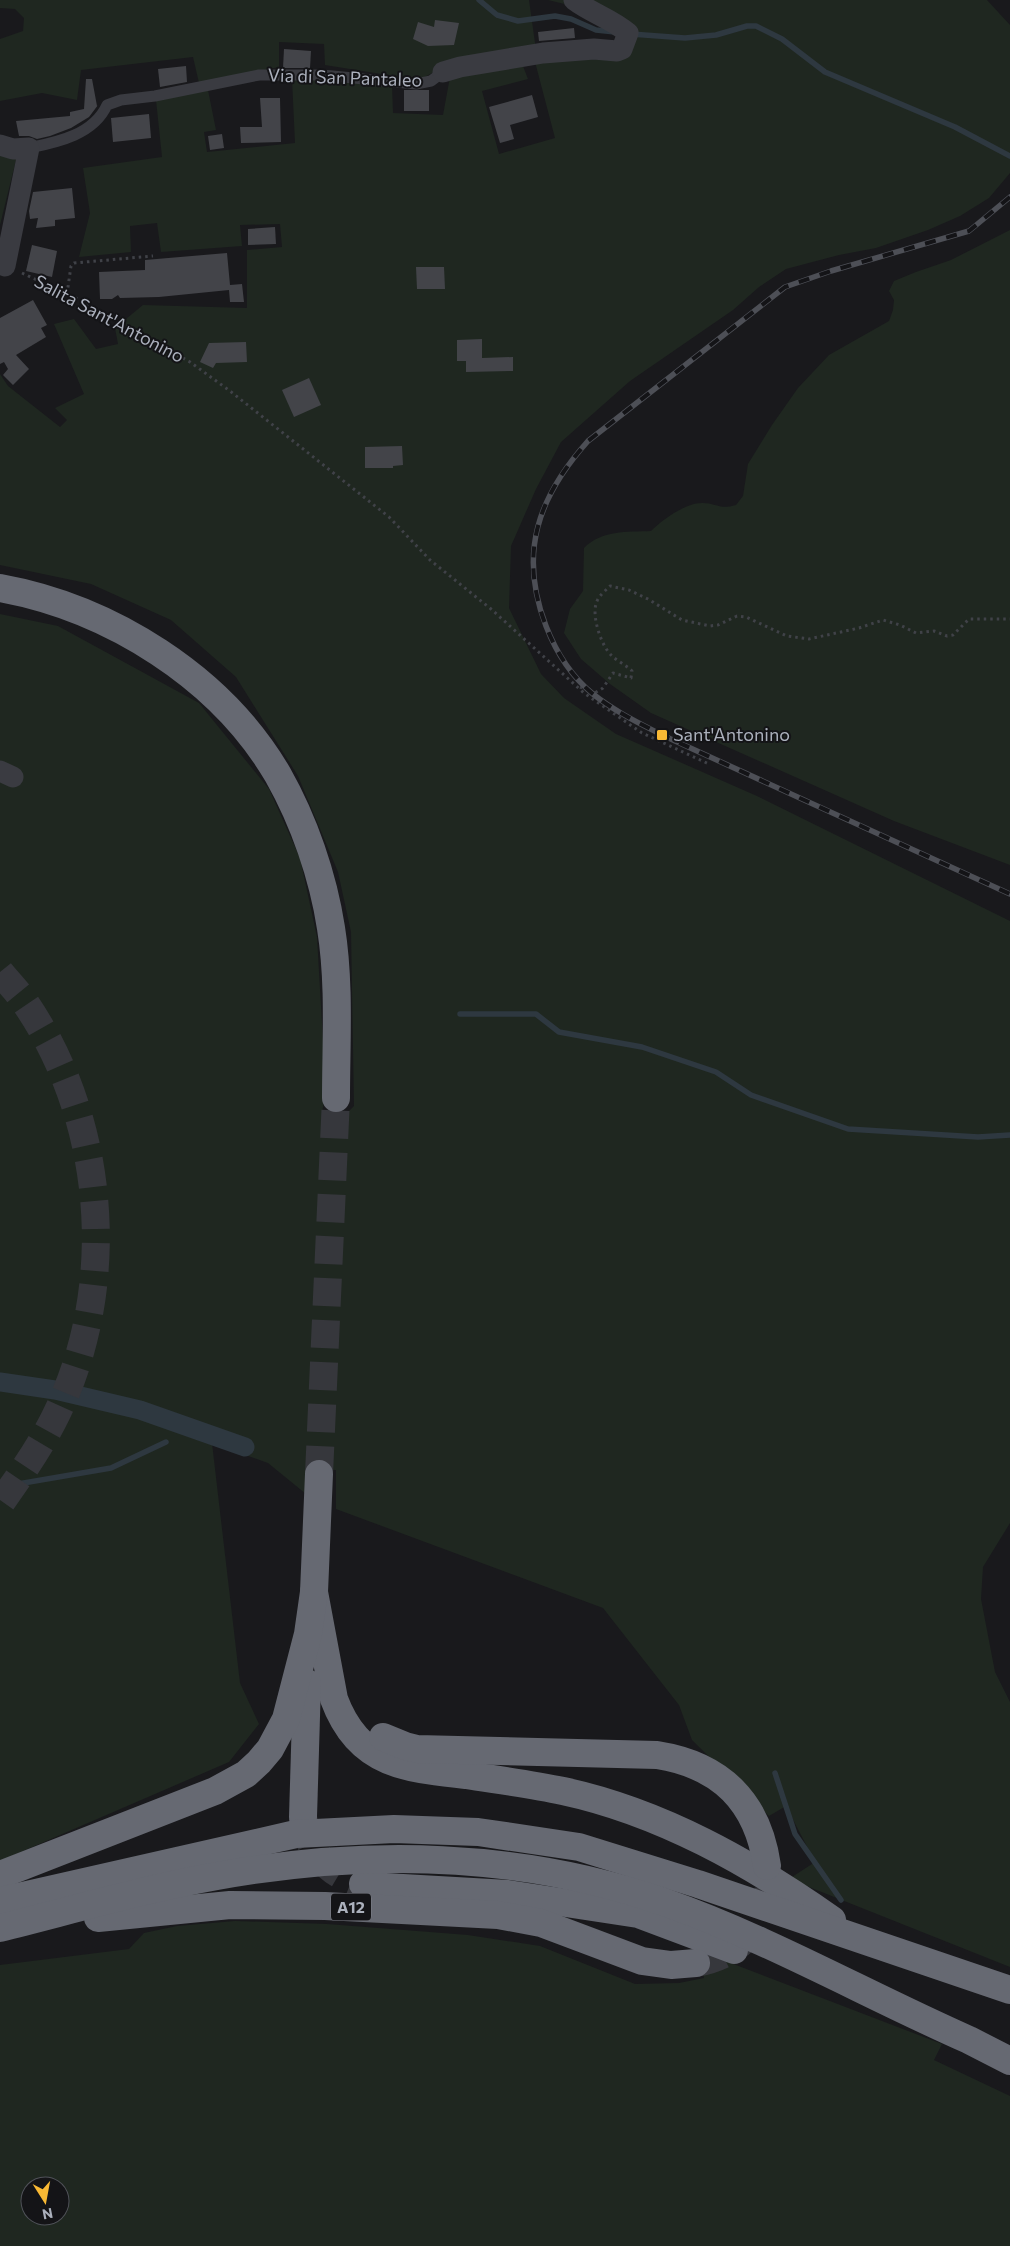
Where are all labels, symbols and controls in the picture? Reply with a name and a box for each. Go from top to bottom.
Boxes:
street label: Via di San Pantaleo [267,63,423,91]
street label: Salita Sant'Antonino [31,269,188,367]
place label: Sant'Antonino [673,723,790,745]
marker: Sant'Antonino [655,728,669,742]
road number: A12 [331,1894,371,1920]
north arrow [20,2176,70,2226]
text: N [41,2205,54,2224]

